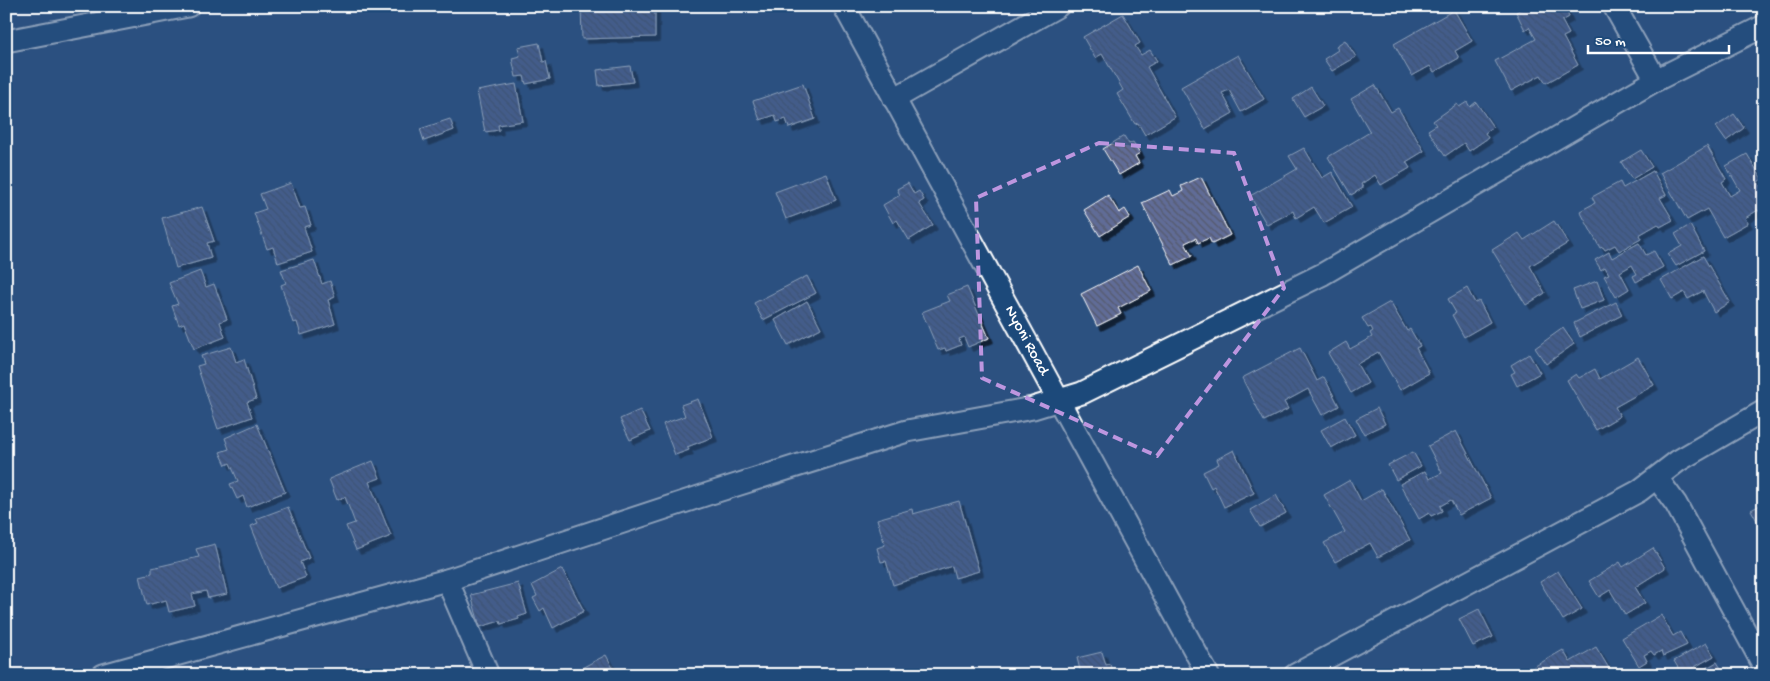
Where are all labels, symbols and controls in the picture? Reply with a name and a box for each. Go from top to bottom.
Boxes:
scale bar [1588,22,1729,54]
text: 50 m [1595,33,1626,51]
street label: Nyoni Road [999,303,1053,380]

